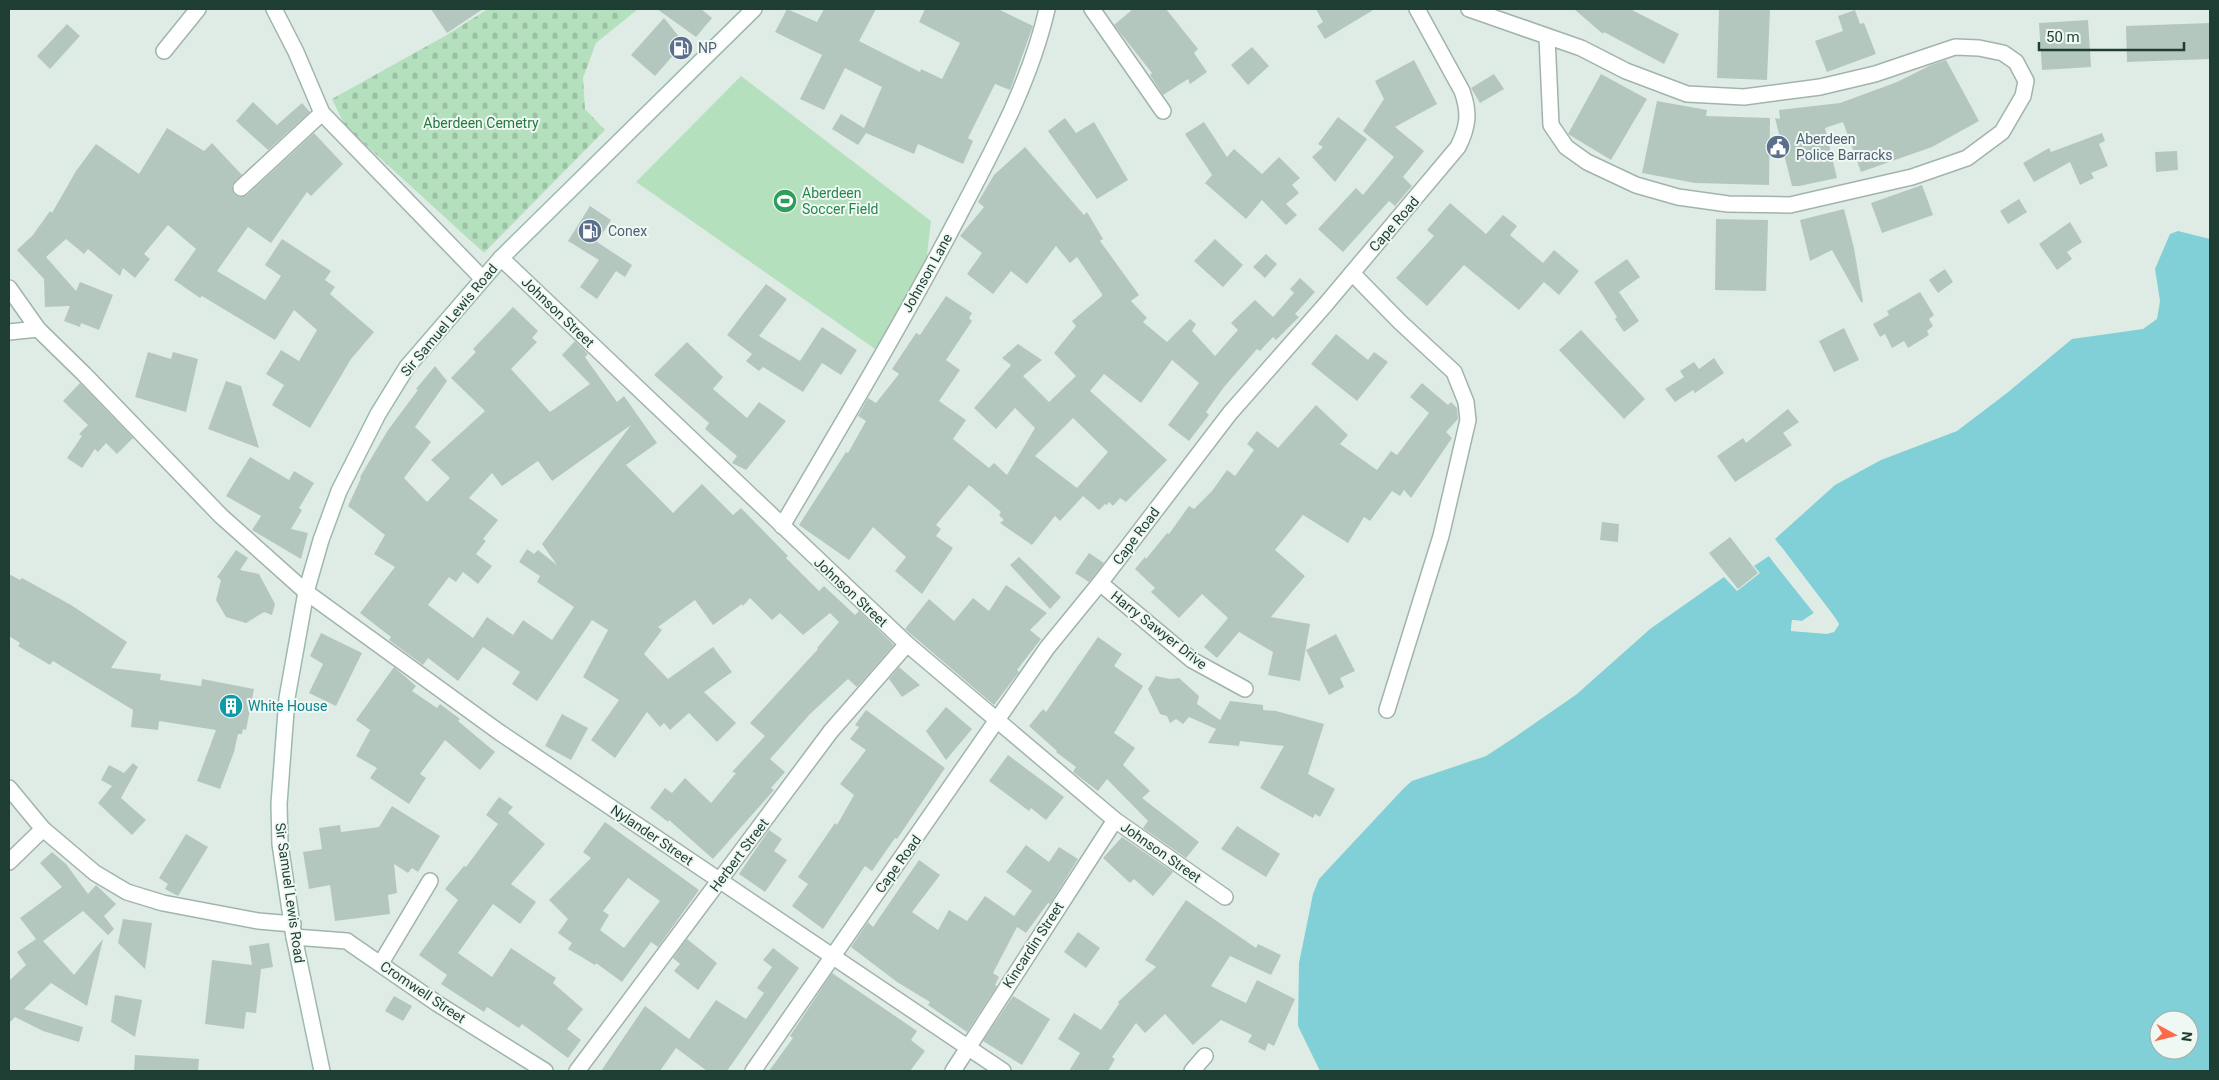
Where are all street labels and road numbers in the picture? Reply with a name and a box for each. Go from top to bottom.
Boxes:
street label: Cape Road [1366,193,1422,255]
street label: Johnson Lane [899,231,955,315]
street label: Sir Samuel Lewis Road [397,261,501,379]
street label: Johnson Street [518,273,598,351]
street label: Cape Road [1109,504,1163,568]
street label: Johnson Street [811,554,891,630]
street label: Harry Sawyer Drive [1108,588,1210,672]
street label: Nylander Street [608,802,697,869]
street label: Herbert Street [706,815,772,895]
street label: Johnson Street [1118,818,1205,886]
street label: Sir Samuel Lewis Road [272,822,308,964]
street label: Cape Road [872,832,924,896]
street label: Kincardin Street [999,899,1067,991]
street label: Cromwell Street [377,958,469,1027]

